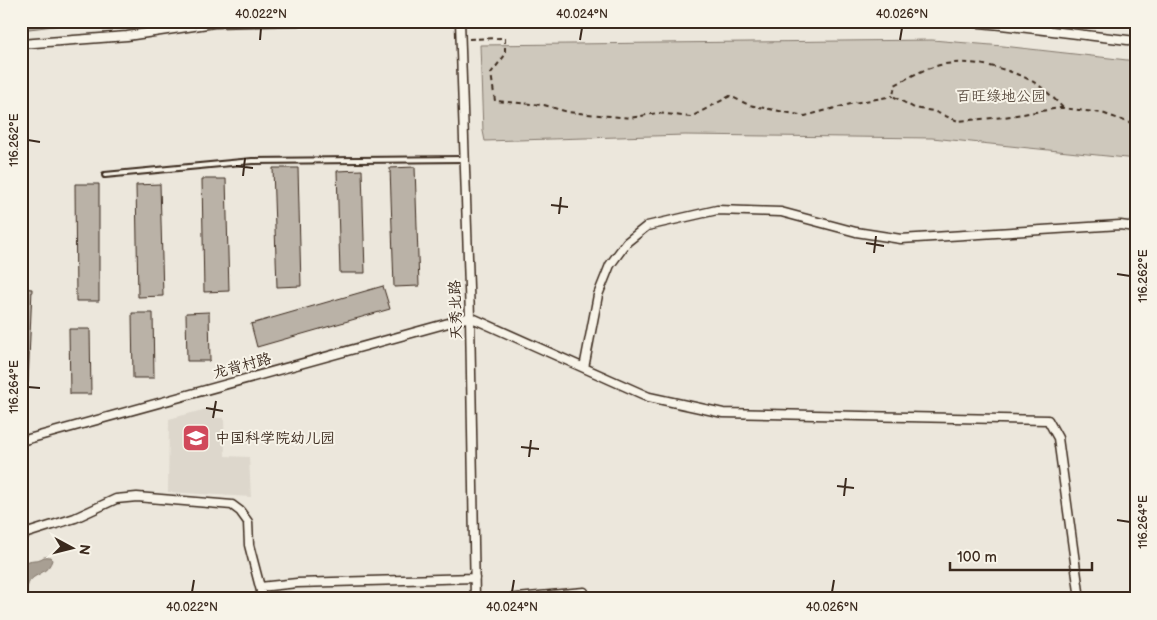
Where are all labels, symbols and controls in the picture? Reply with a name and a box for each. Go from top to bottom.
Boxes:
text: 40.022°N [235,7,287,22]
text: 40.024°N [556,7,608,22]
text: 40.026°N [876,7,928,22]
park label: 百旺绿地公园 [956,87,1046,106]
text: 116.262°E [7,113,22,167]
text: 116.262°E [1136,249,1151,303]
street label: 天秀北路 [445,280,467,340]
street label: 龙背村路 [211,349,273,383]
text: 116.264°E [7,360,22,414]
school or university icon: 中国科学院幼儿园 [181,423,211,453]
place label: 中国科学院幼儿园 [215,429,335,448]
text: 116.264°E [1136,495,1151,549]
north arrow [48,522,98,572]
scale bar [950,540,1092,572]
text: N [75,543,93,556]
text: 100 m [957,548,997,567]
text: 40.022°N [166,600,218,615]
text: 40.024°N [486,600,538,615]
text: 40.026°N [806,600,858,615]

